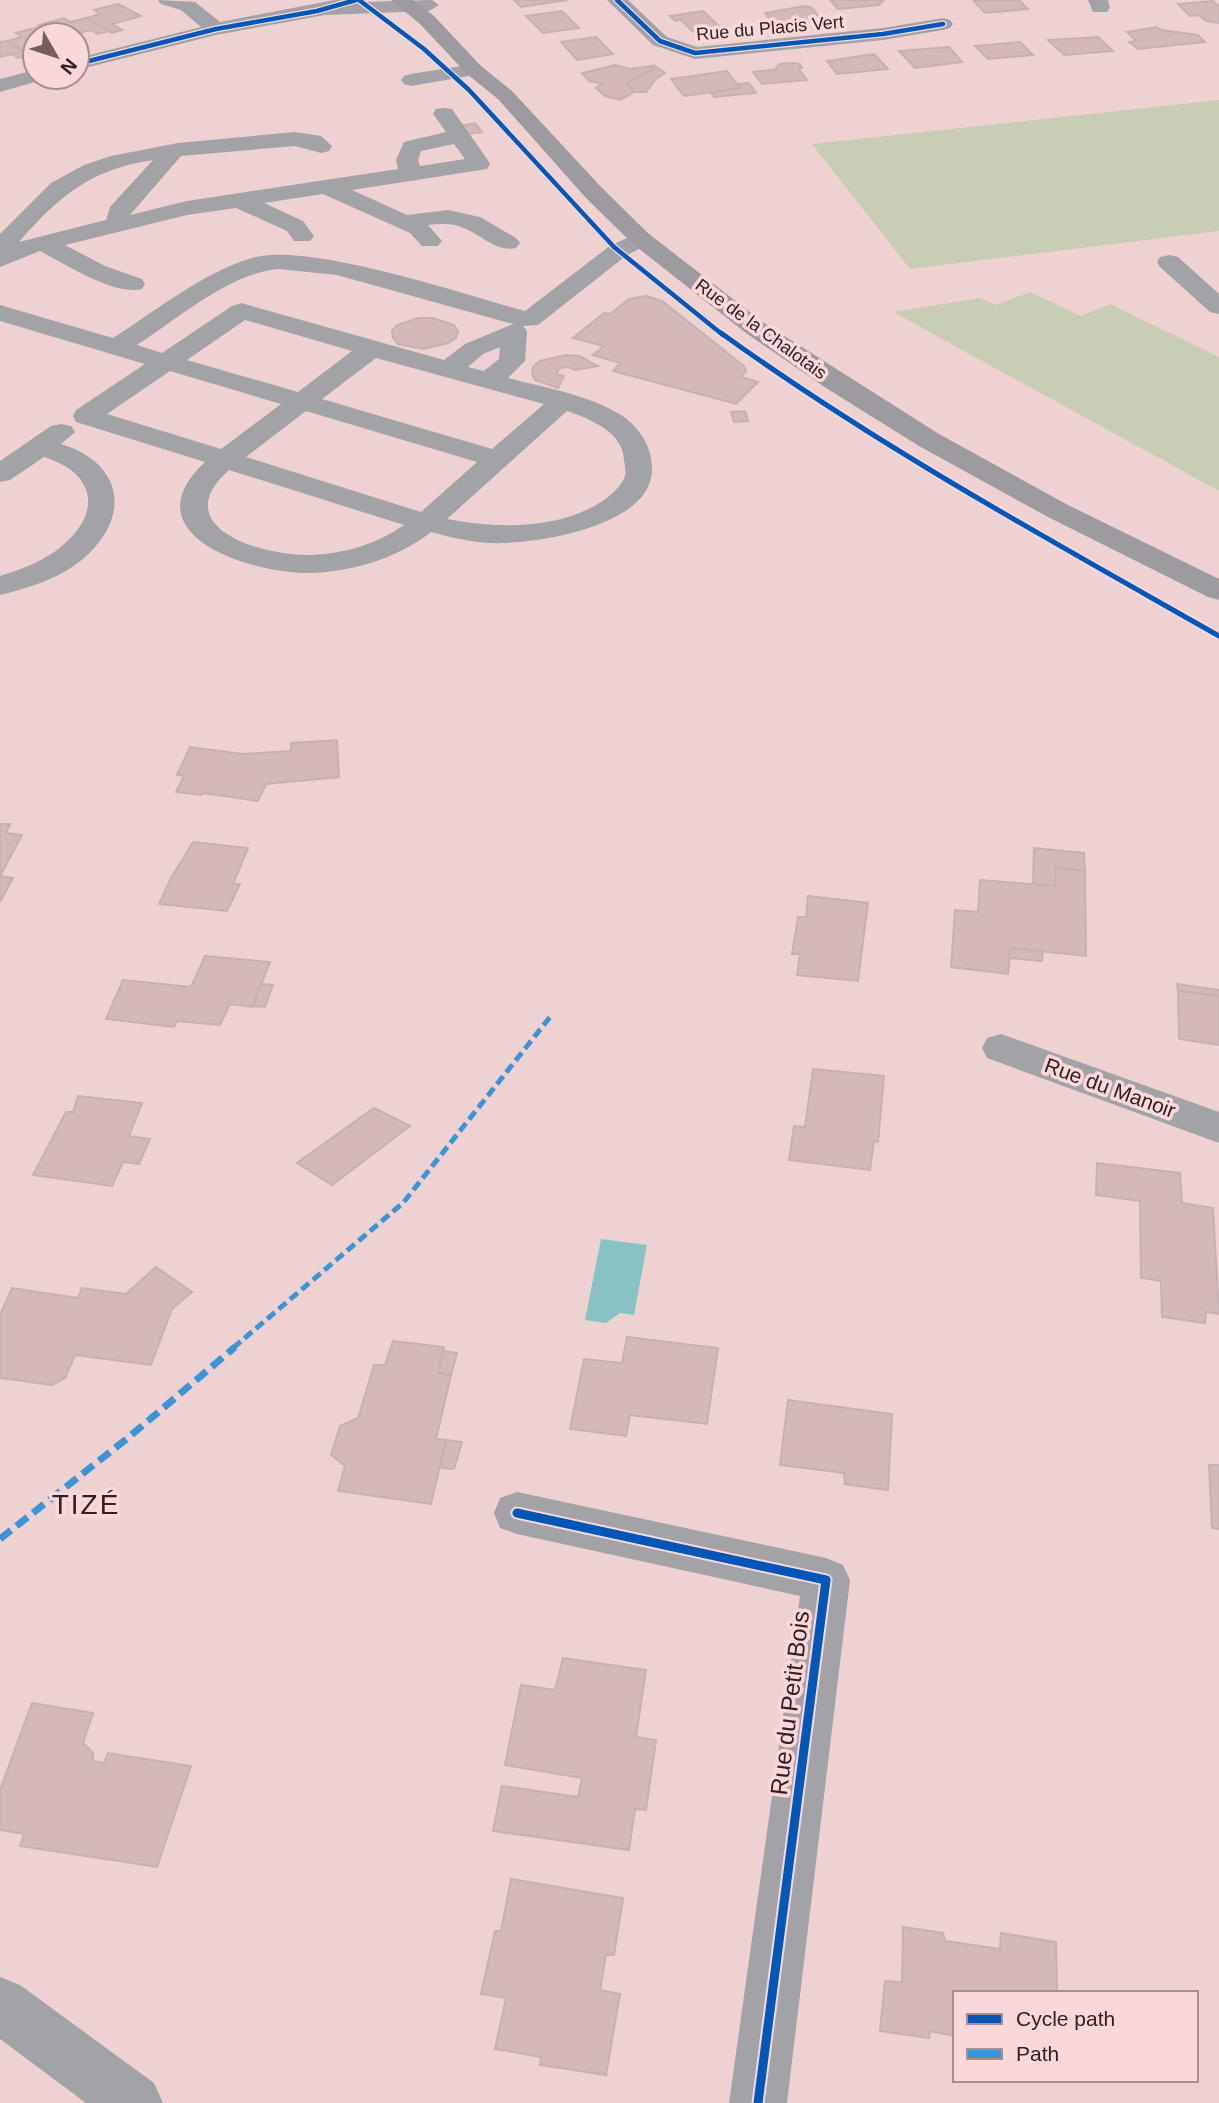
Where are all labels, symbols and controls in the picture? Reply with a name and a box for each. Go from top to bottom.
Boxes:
street label: Rue du Placis Vert [695,12,845,44]
north arrow [21,21,91,91]
text: N [56,54,81,78]
street label: Rue de la Chalotais [692,275,830,383]
street label: Rue du Manoir [1042,1053,1179,1122]
district label: TIZÉ [52,1489,120,1520]
street label: Rue du Petit Bois [765,1609,814,1797]
legend [953,1991,1198,2082]
text: Cycle path [1016,2007,1115,2030]
text: Path [1016,2042,1059,2065]

